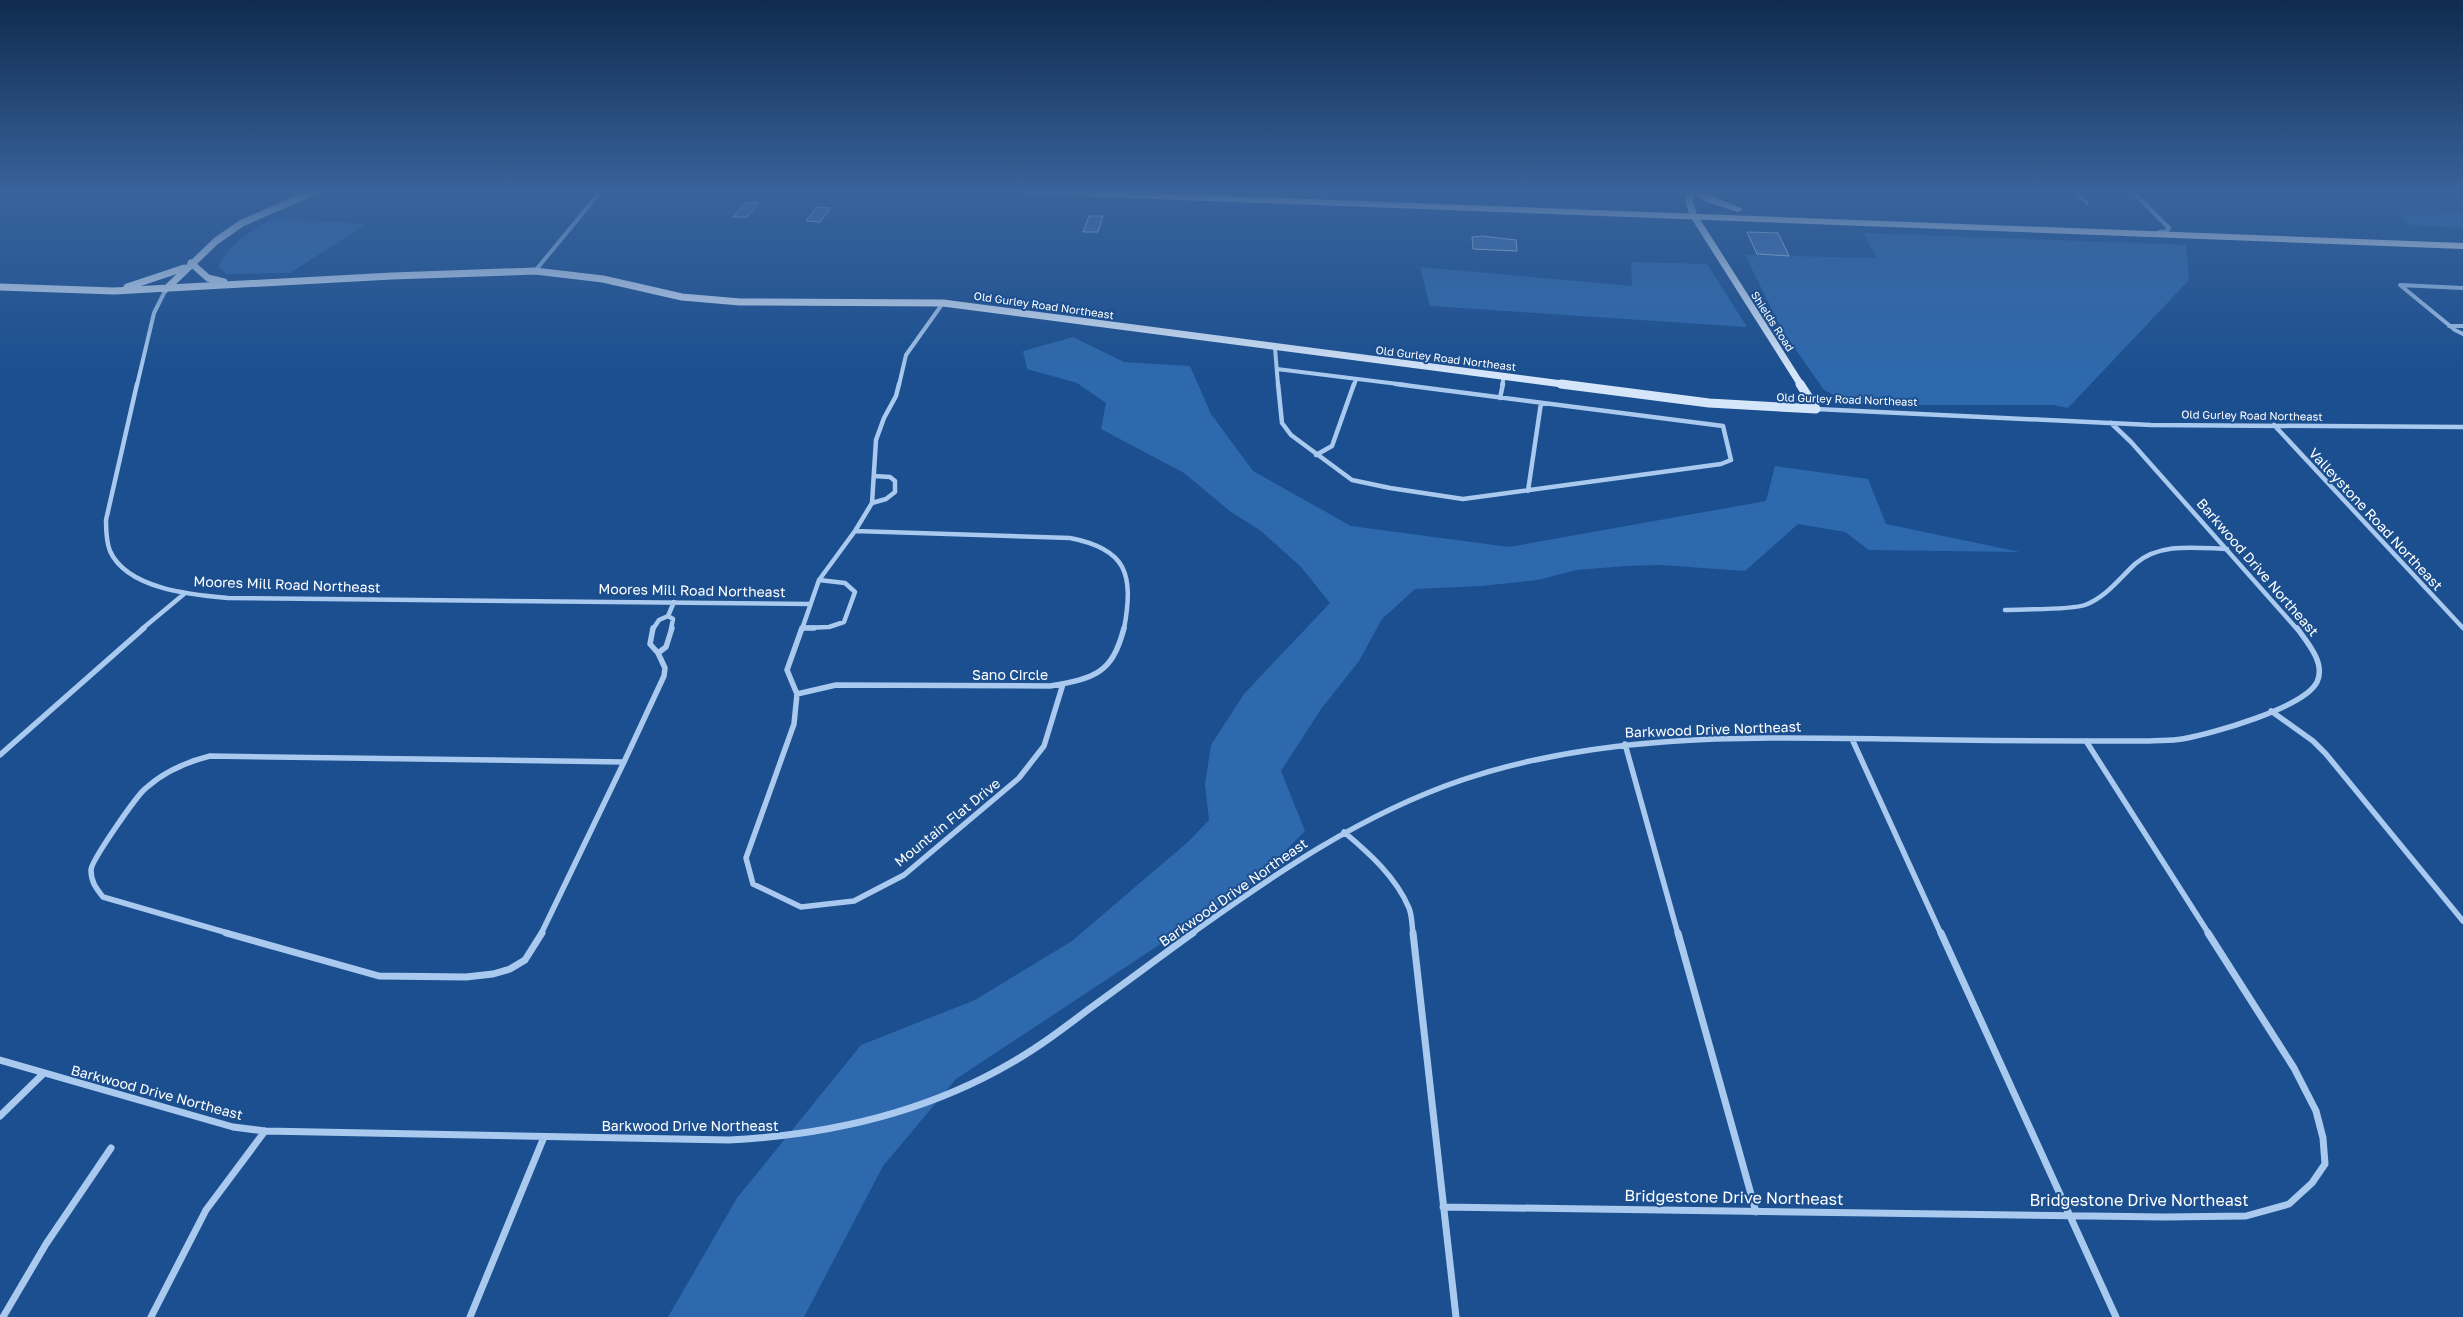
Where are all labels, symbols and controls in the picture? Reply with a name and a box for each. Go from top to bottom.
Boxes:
street label: Old Gurley Road Northeast [973,289,1115,321]
street label: Shields Road [1749,289,1797,353]
street label: Old Gurley Road Northeast [1375,343,1517,373]
street label: Old Gurley Road Northeast [1776,390,1918,408]
street label: Old Gurley Road Northeast [2181,407,2323,423]
street label: Valleystone Road Northeast [2306,444,2446,594]
street label: Barkwood Drive Northeast [2193,495,2323,639]
street label: Moores Mill Road Northeast [193,572,381,596]
street label: Moores Mill Road Northeast [598,580,786,600]
street label: Sano Circle [972,666,1048,683]
street label: Barkwood Drive Northeast [1624,717,1802,741]
street label: Mountain Flat Drive [891,774,1003,870]
street label: Barkwood Drive Northeast [1156,834,1310,950]
street label: Barkwood Drive Northeast [69,1061,245,1123]
street label: Barkwood Drive Northeast [601,1117,779,1134]
street label: Bridgestone Drive Northeast [1624,1185,1844,1209]
street label: Bridgestone Drive Northeast [2029,1190,2249,1210]

